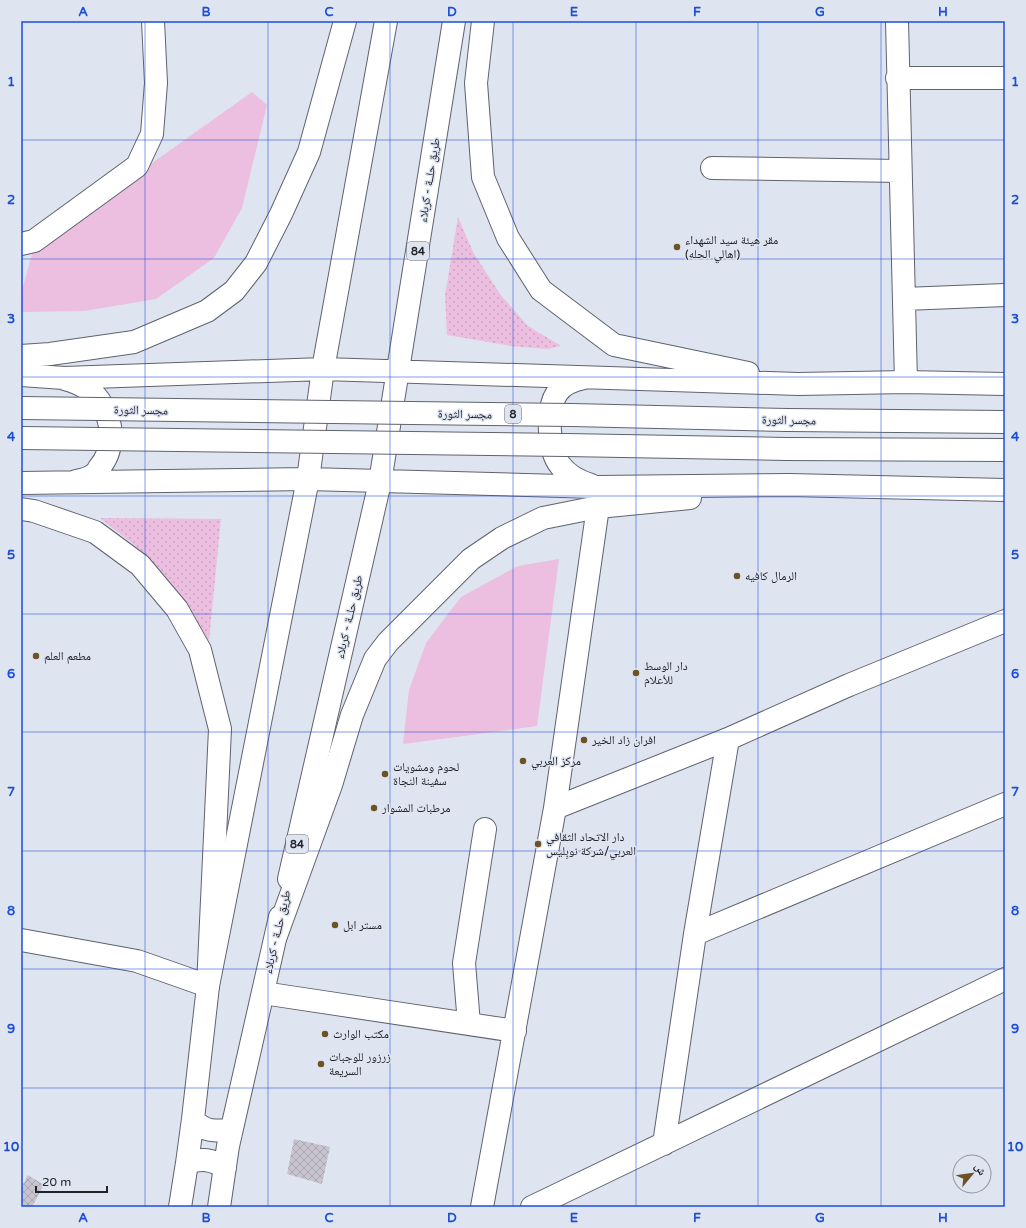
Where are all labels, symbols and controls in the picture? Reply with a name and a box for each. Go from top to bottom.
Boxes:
text: A [78,4,88,20]
text: B [201,4,211,20]
text: C [324,4,334,20]
text: D [447,4,457,20]
text: E [570,4,578,20]
text: F [693,4,701,20]
text: G [815,4,825,20]
text: H [938,4,948,20]
text: 1 [7,74,15,90]
text: 1 [1011,74,1019,90]
street label: طريق حلــة - كربلاء [415,137,443,223]
text: 2 [7,192,15,208]
text: 2 [1011,192,1019,208]
place label: مقر هيئة سيد الشهداء (اهالي الحله) [685,233,778,264]
road number: 84 [407,242,429,260]
marker: مقر هيئة سيد الشهداء (اهالي الحله) [672,242,682,252]
text: 3 [7,311,15,327]
text: 3 [1011,311,1019,327]
street label: مجسر الثورة [114,403,168,418]
road number: 8 [505,405,521,423]
street label: مجسر الثورة [438,407,492,422]
street label: مجسر الثورة [762,413,816,428]
text: 4 [7,429,16,445]
text: 4 [1011,429,1020,445]
text: 5 [7,547,15,563]
text: 5 [1011,547,1019,563]
place label: الرمال كافيه [745,569,797,583]
marker: الرمال كافيه [732,571,742,581]
street label: طريق حلــة - كربلاء [333,574,366,660]
place label: مطعم العلم [44,649,91,664]
marker: مطعم العلم [31,651,41,661]
place label: دار الوسط للأعلام [644,659,688,688]
text: 6 [7,666,15,682]
text: 6 [1011,666,1019,682]
marker: دار الوسط للأعلام [631,668,641,678]
place label: افران زاد الخير [591,733,656,747]
marker: افران زاد الخير [579,735,589,745]
place label: مركز العربي [531,754,581,771]
marker: مركز العربي [518,756,528,766]
place label: لحوم ومشويات سفينة النجاة [393,760,459,788]
marker: لحوم ومشويات سفينة النجاة [380,769,390,779]
text: 7 [7,784,15,800]
text: 7 [1011,784,1019,800]
place label: مرطبات المشوار [381,801,451,815]
marker: مرطبات المشوار [369,803,379,813]
place label: دار الاتحاد الثقافي العربي/شركة نوبِليس [546,830,636,861]
road number: 84 [286,835,308,853]
marker: دار الاتحاد الثقافي العربي/شركة نوبِليس [533,839,543,849]
street label: طريق حلــة - كربلاء [261,889,294,975]
text: 8 [7,903,15,919]
text: 8 [1011,903,1019,919]
place label: مستر ابل [343,918,382,932]
marker: مستر ابل [330,920,340,930]
text: 9 [7,1021,15,1037]
text: 9 [1011,1021,1019,1037]
place label: مكتب الوارث [333,1027,389,1041]
marker: مكتب الوارث [320,1029,330,1039]
place label: زرزور للوجبات السريعة [329,1050,391,1078]
marker: زرزور للوجبات السريعة [316,1059,326,1069]
text: 10 [3,1139,19,1155]
text: 10 [1007,1139,1023,1155]
north arrow [952,1154,992,1194]
text: ش [971,1161,989,1178]
scale bar [36,1168,107,1194]
text: 20 m [42,1175,71,1189]
text: A [78,1210,88,1226]
text: B [201,1210,211,1226]
text: C [324,1210,334,1226]
text: D [447,1210,457,1226]
text: E [570,1210,578,1226]
text: F [693,1210,701,1226]
text: G [815,1210,825,1226]
text: H [938,1210,948,1226]

